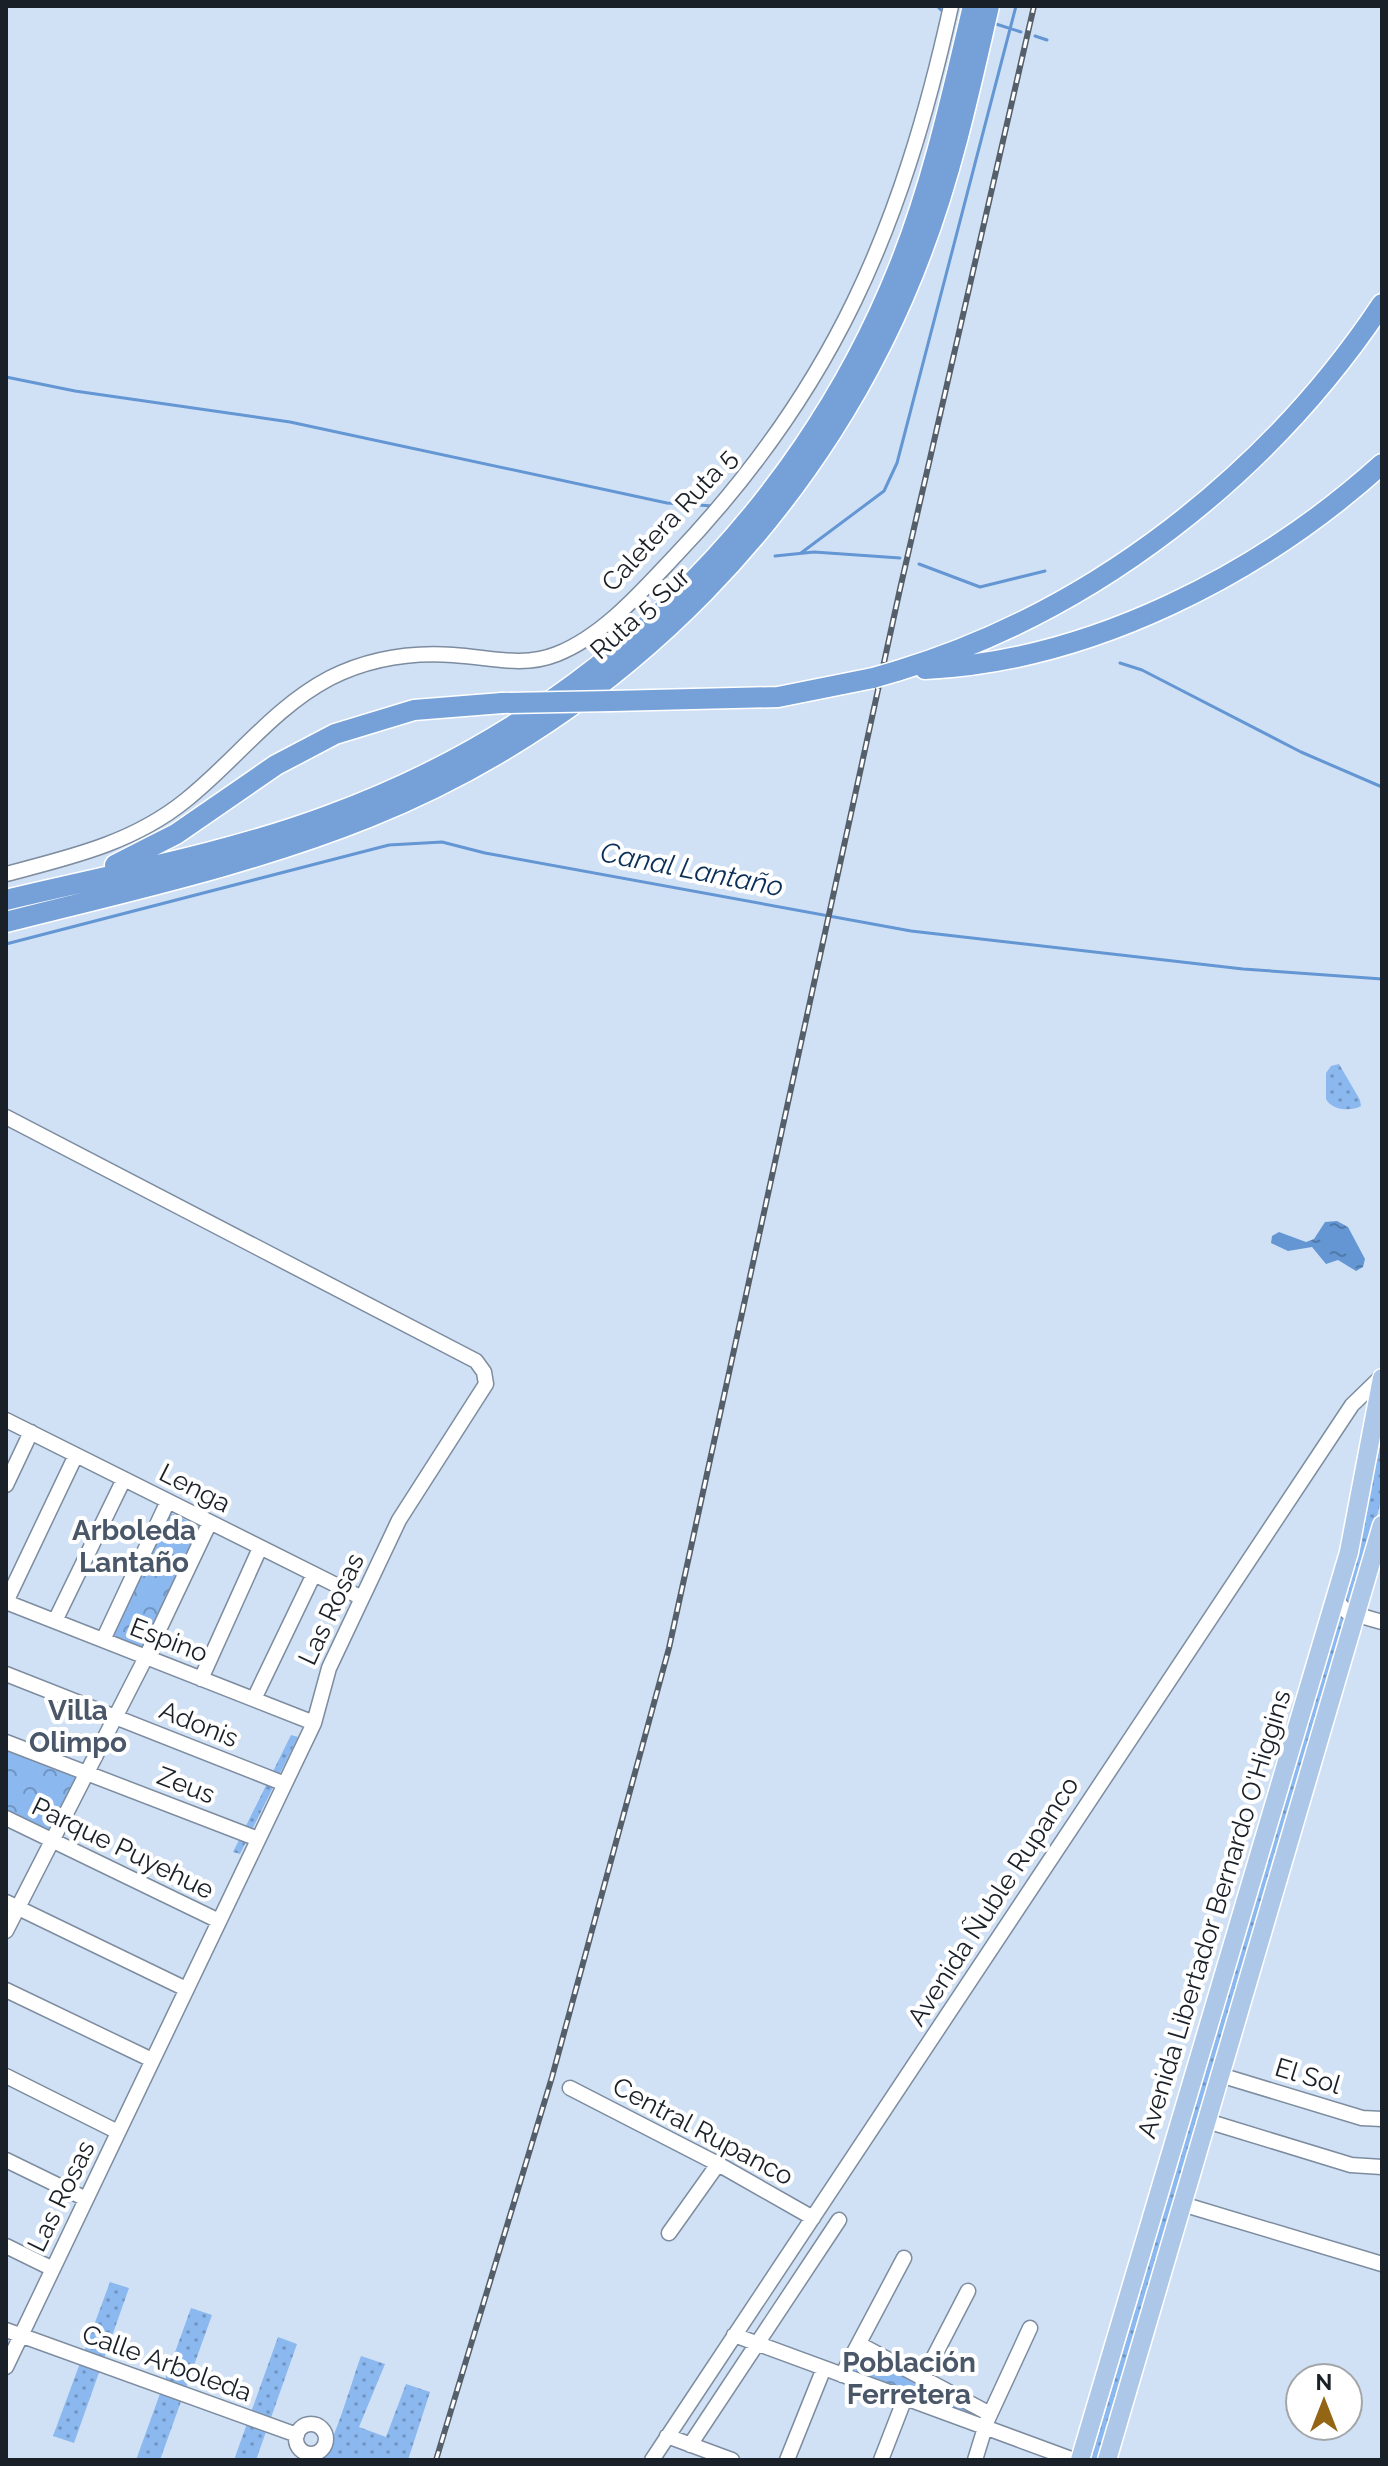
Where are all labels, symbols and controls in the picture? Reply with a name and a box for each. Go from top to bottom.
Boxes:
street label: Caletera Ruta 5 [595,443,743,597]
street label: Ruta 5 Sur [584,561,696,665]
water label: Canal Lantaño [598,836,786,903]
street label: Lenga [155,1457,235,1519]
district label: Arboleda Lantaño [72,1514,196,1579]
street label: Las Rosas [292,1548,370,1670]
street label: Espino [126,1612,212,1668]
street label: Avenida Libertador Bernardo O'Higgins [1131,1686,1297,2142]
district label: Villa Olimpo [29,1694,127,1759]
street label: Adonis [155,1695,243,1753]
street label: Zeus [153,1760,219,1810]
street label: Avenida Ñuble Rupanco [901,1771,1085,2031]
street label: Parque Puyehue [27,1791,219,1905]
street label: El Sol [1272,2052,1345,2100]
street label: Central Rupanco [608,2071,798,2191]
street label: Las Rosas [21,2136,101,2256]
street label: Calle Arboleda [78,2318,256,2408]
district label: Población Ferretera [842,2346,976,2411]
north arrow [1284,2362,1364,2442]
text: N [1316,2369,1332,2395]

